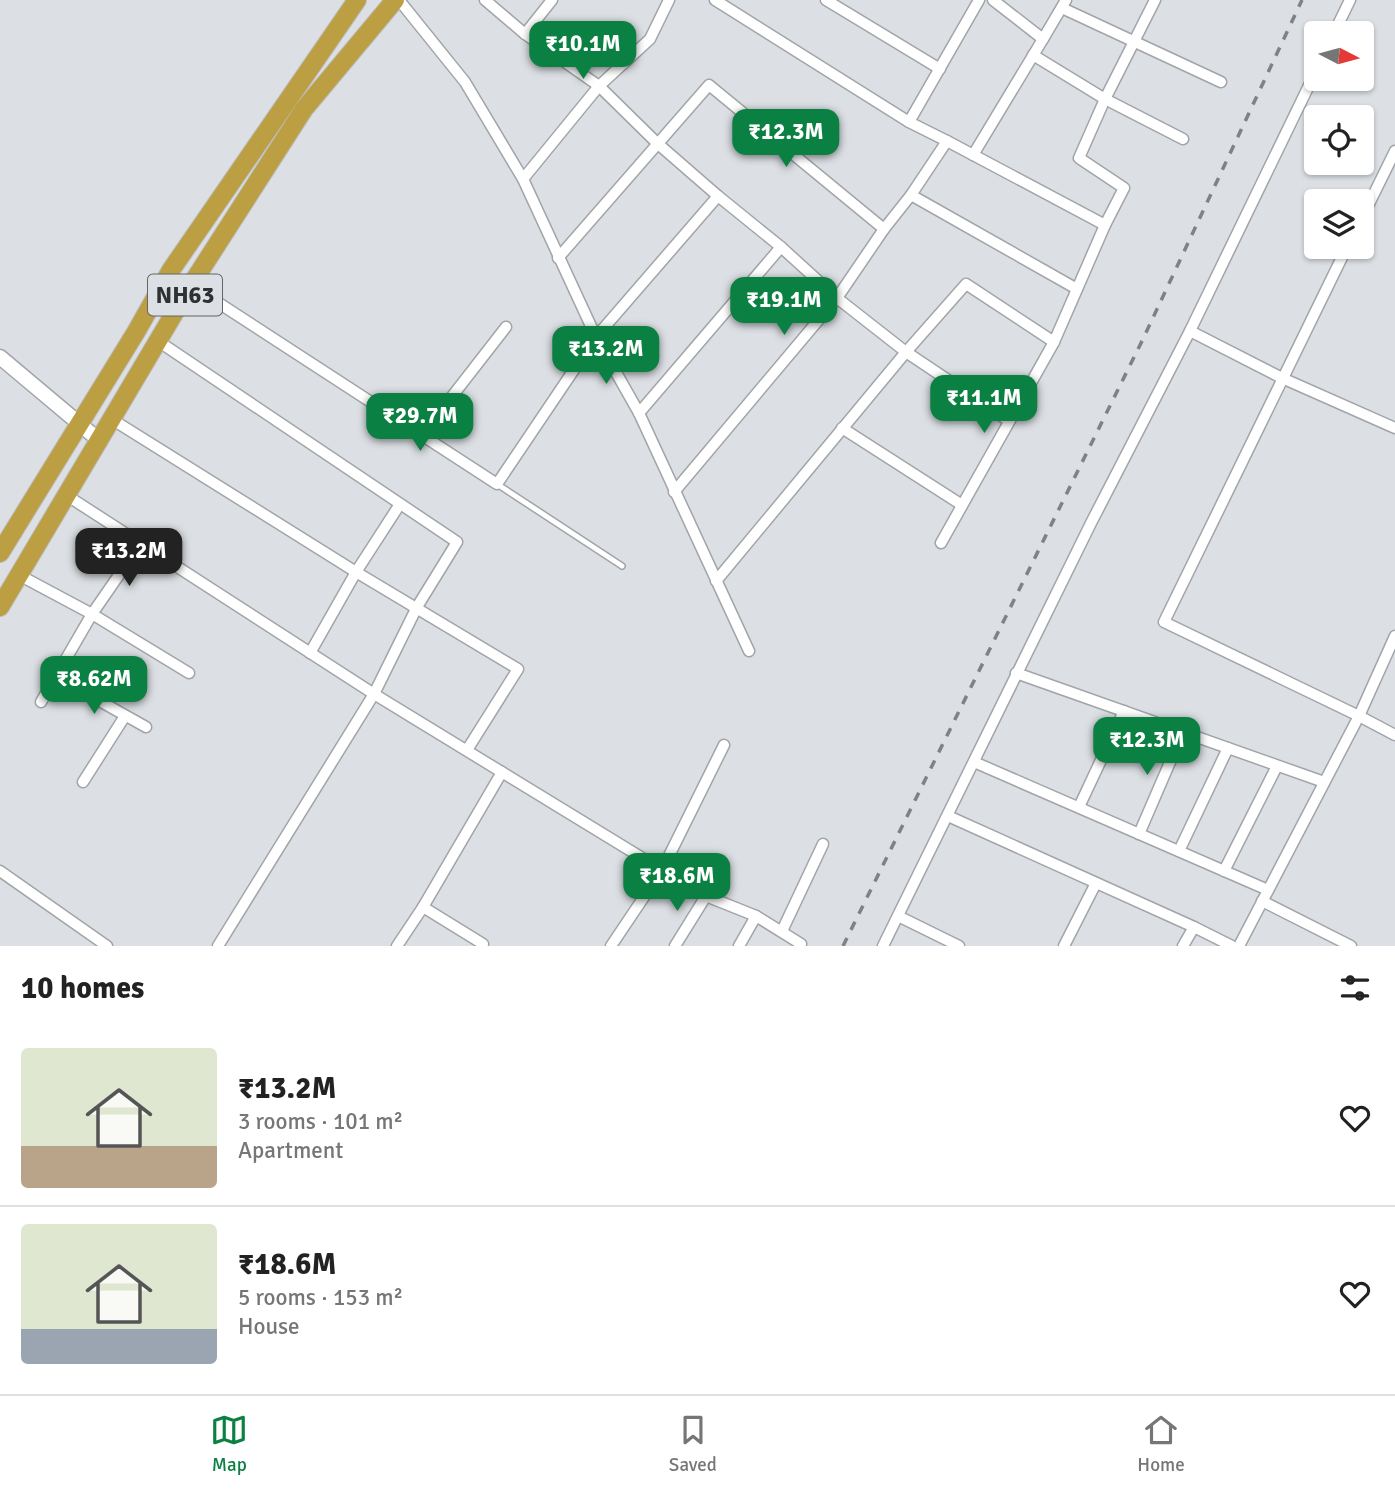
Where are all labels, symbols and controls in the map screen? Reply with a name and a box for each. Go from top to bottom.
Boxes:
north arrow [1304,21,1374,91]
map controls [1304,21,1374,259]
pin: ₹10.1M [526,22,640,81]
text: ₹10.1M [545,29,621,58]
button: locate [1304,105,1374,175]
pin: ₹12.3M [729,110,843,169]
text: ₹12.3M [748,117,824,146]
button: layers [1304,189,1374,259]
road number: NH63 [148,274,222,316]
pin: ₹19.1M [727,278,841,337]
text: ₹19.1M [746,285,822,314]
pin: ₹13.2M [549,326,663,386]
text: ₹13.2M [568,334,644,363]
pin: ₹11.1M [927,376,1041,435]
text: ₹11.1M [946,383,1022,412]
pin: ₹29.7M [363,393,477,453]
text: ₹29.7M [382,401,458,430]
pin: ₹13.2M [72,528,186,588]
text: ₹13.2M [91,536,167,565]
pin: ₹8.62M [37,656,151,716]
text: ₹8.62M [56,664,132,693]
pin: ₹12.3M [1090,718,1204,777]
text: ₹12.3M [1109,725,1185,754]
pin: ₹18.6M [620,853,734,913]
text: ₹18.6M [639,861,715,890]
icon: filters [1336,969,1374,1007]
text: 10 homes [21,970,144,1007]
text: ₹13.2M [238,1070,336,1107]
icon: home [77,1076,161,1160]
icon: heart [1336,1099,1374,1137]
text: 3 rooms · 101 m² [238,1107,403,1136]
text: Apartment [238,1136,343,1165]
text: ₹18.6M [238,1246,336,1283]
icon: home [77,1252,161,1336]
icon: heart [1336,1275,1374,1313]
text: 5 rooms · 153 m² [238,1283,403,1312]
text: House [238,1312,300,1341]
tab: Map [210,1411,248,1477]
tab: Saved [669,1411,717,1477]
tab: Home [1137,1411,1185,1477]

